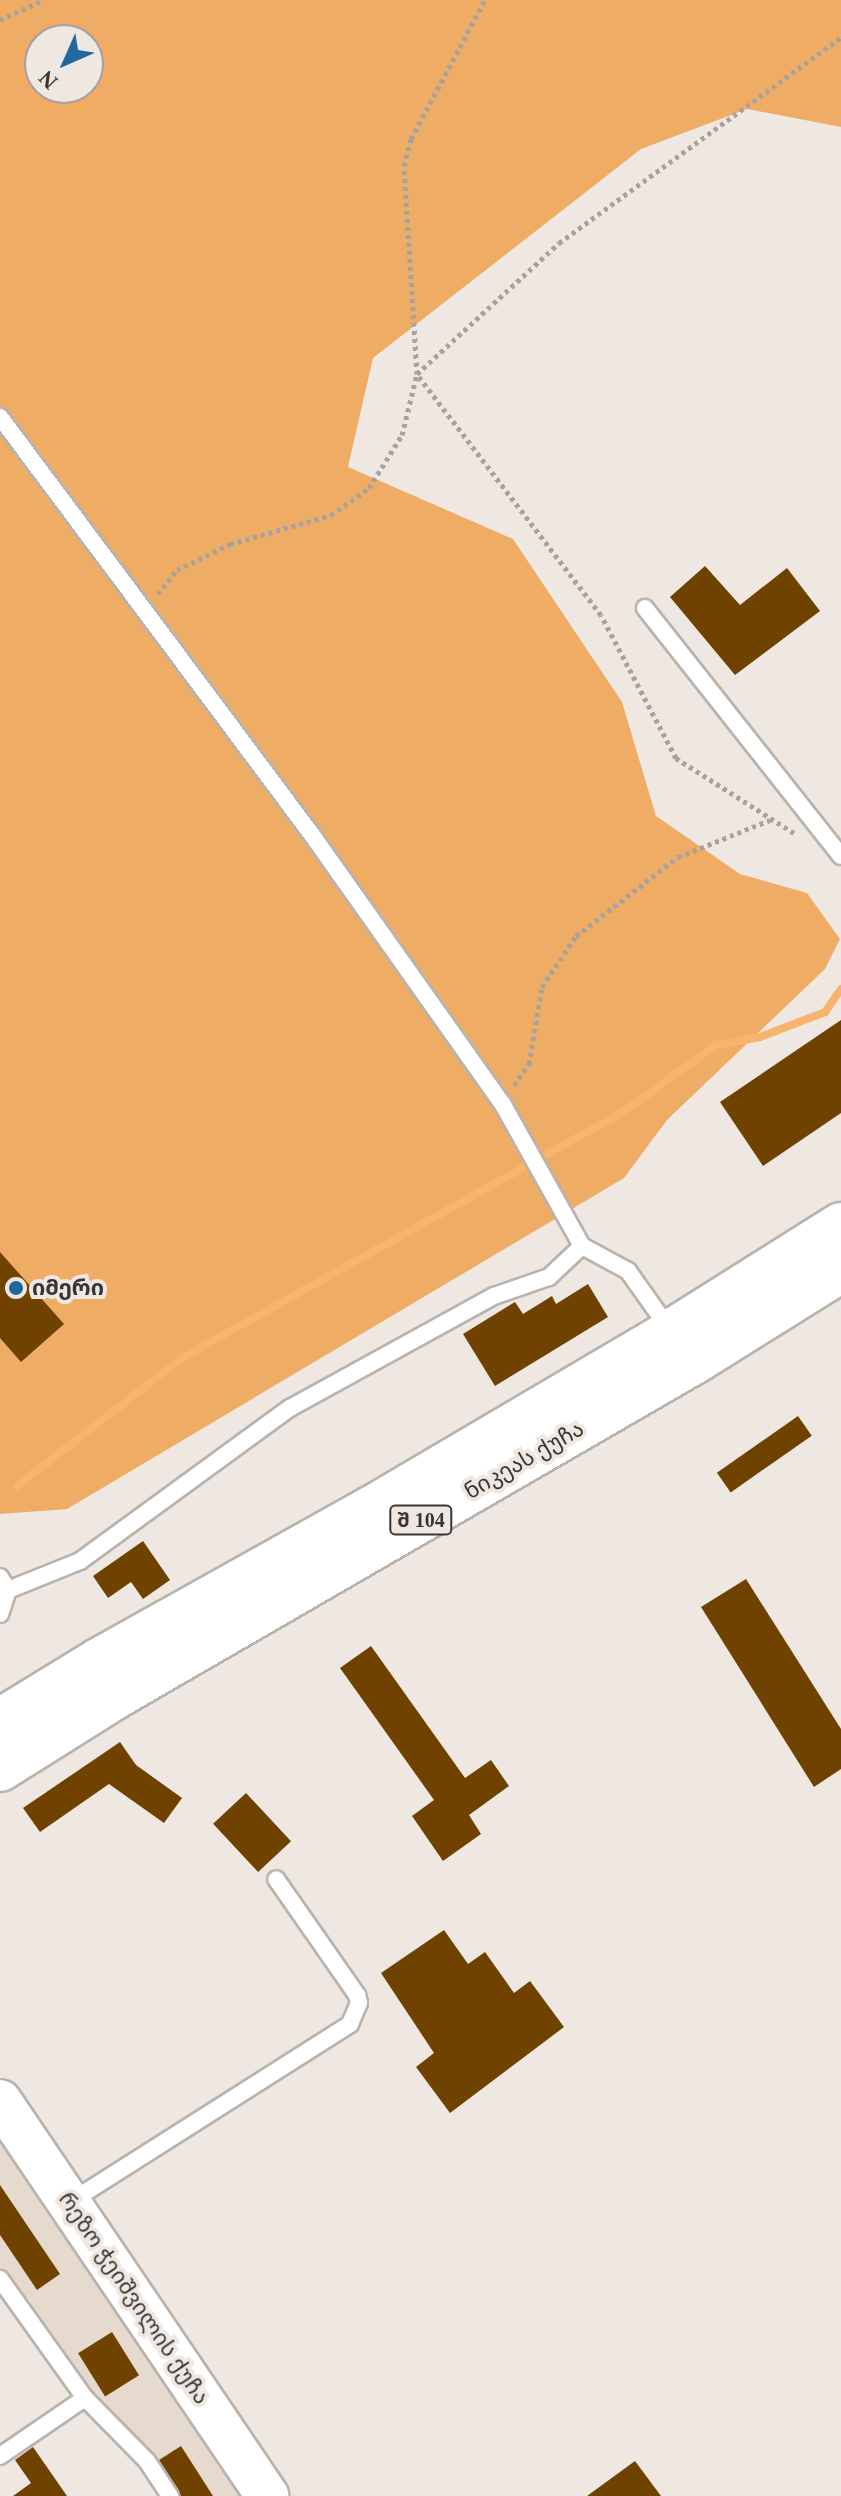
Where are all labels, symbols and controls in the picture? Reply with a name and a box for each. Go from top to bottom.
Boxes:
north arrow [24,24,104,104]
text: N [34,65,63,94]
place label: იმერი [32,1275,104,1301]
marker: იმერი [7,1279,25,1297]
street label: ნიკეას ქუჩა [460,1415,588,1505]
road number: შ 104 [389,1504,453,1536]
street label: რეზო ჭეიშვილის ქუჩა [53,2187,215,2409]

